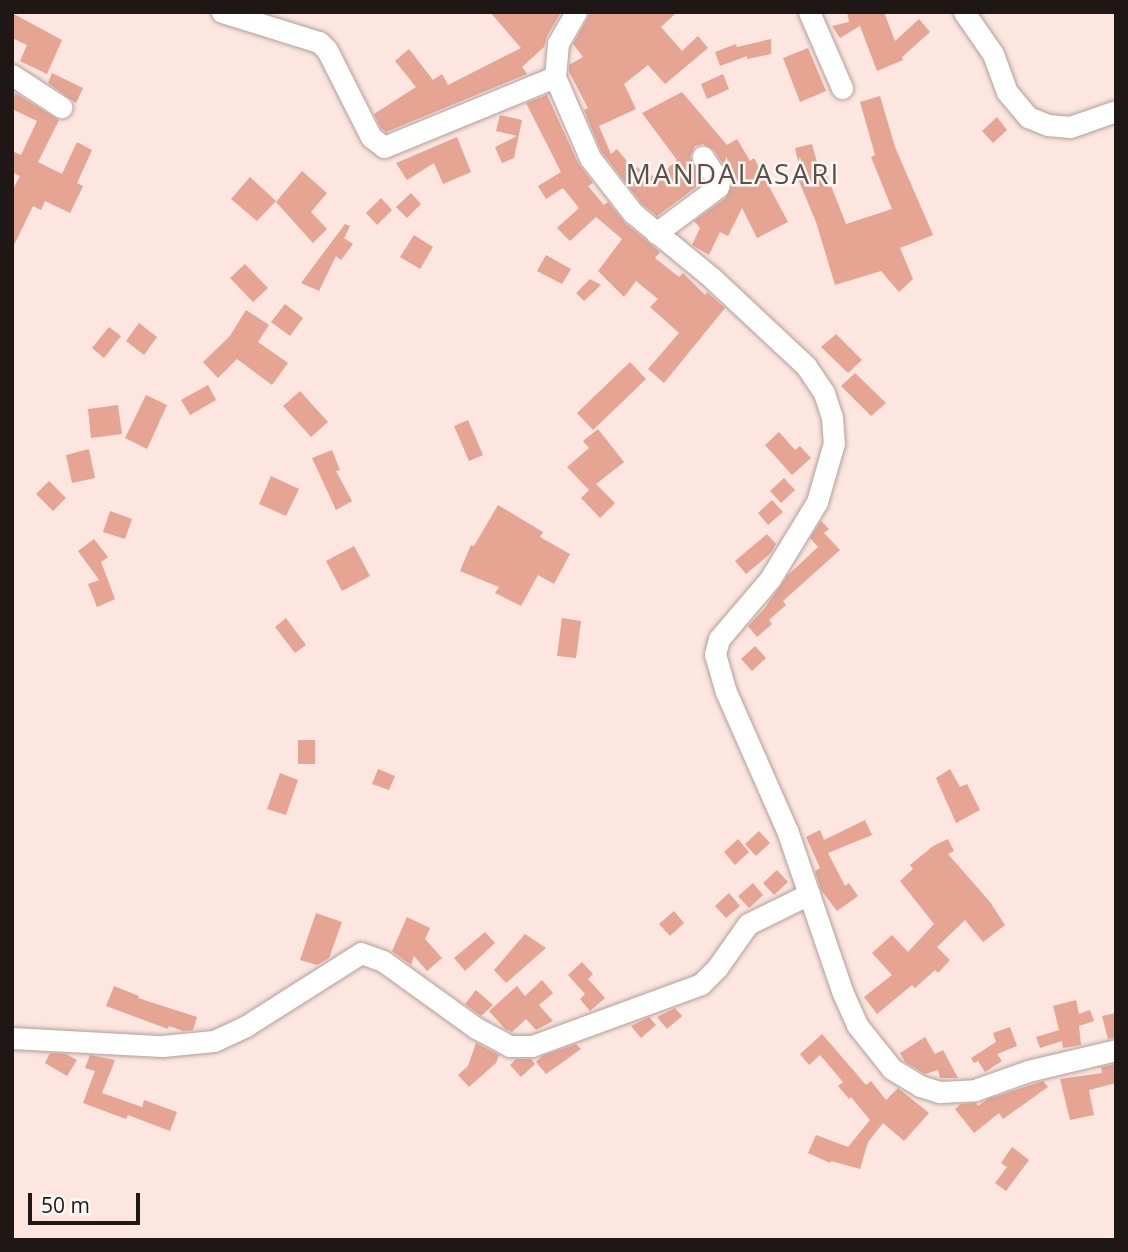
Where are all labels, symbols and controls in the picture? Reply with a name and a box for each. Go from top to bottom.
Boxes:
district label: MANDALASARI [627,156,839,190]
scale bar [32,1178,144,1222]
text: 50 m [41,1191,90,1219]

